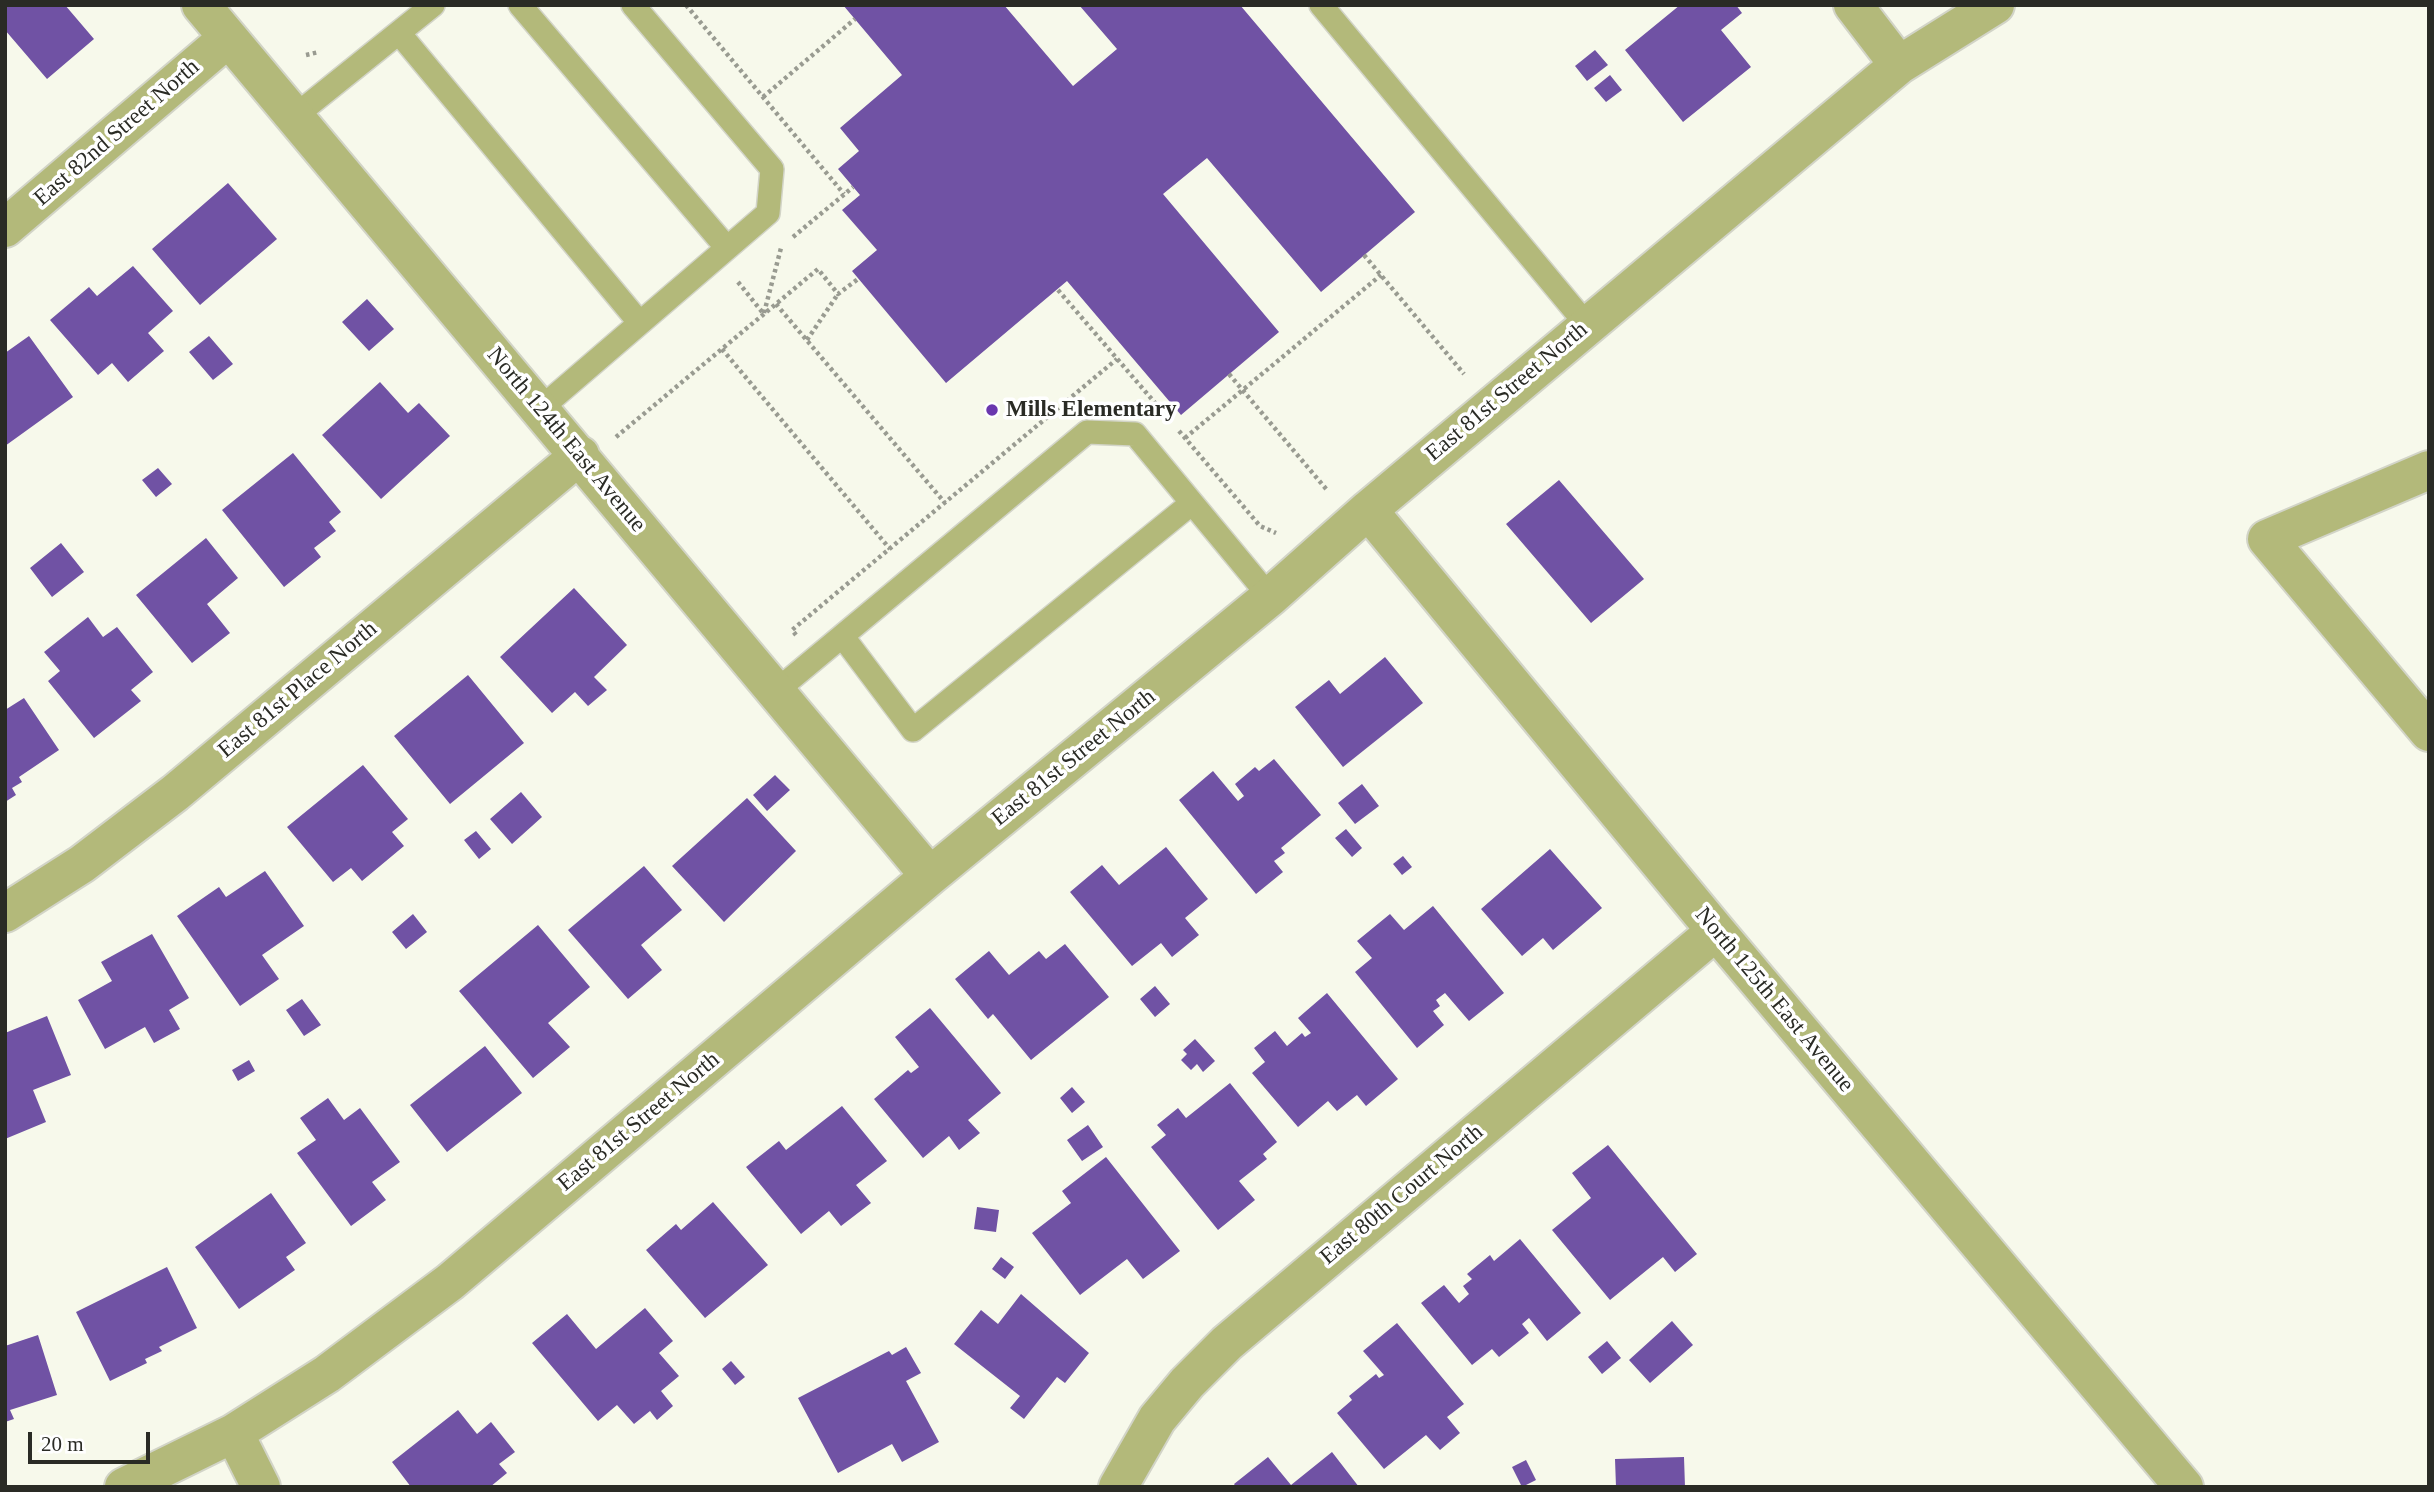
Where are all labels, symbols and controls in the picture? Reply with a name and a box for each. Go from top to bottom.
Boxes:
street label: East 82nd Street North [29,54,205,212]
street label: East 81st Street North [1421,316,1593,468]
street label: North 124th East Avenue [481,342,651,538]
place label: Mills Elementary [1006,396,1177,424]
marker: Mills Elementary [984,402,1000,418]
street label: East 81st Place North [213,616,383,764]
street label: East 81st Street North [987,684,1161,832]
street label: North 125th East Avenue [1689,902,1859,1098]
street label: East 81st Street North [553,1046,725,1198]
street label: East 80th Court North [1315,1119,1489,1271]
scale bar [32,1418,154,1462]
text: 20 m [41,1432,84,1456]

